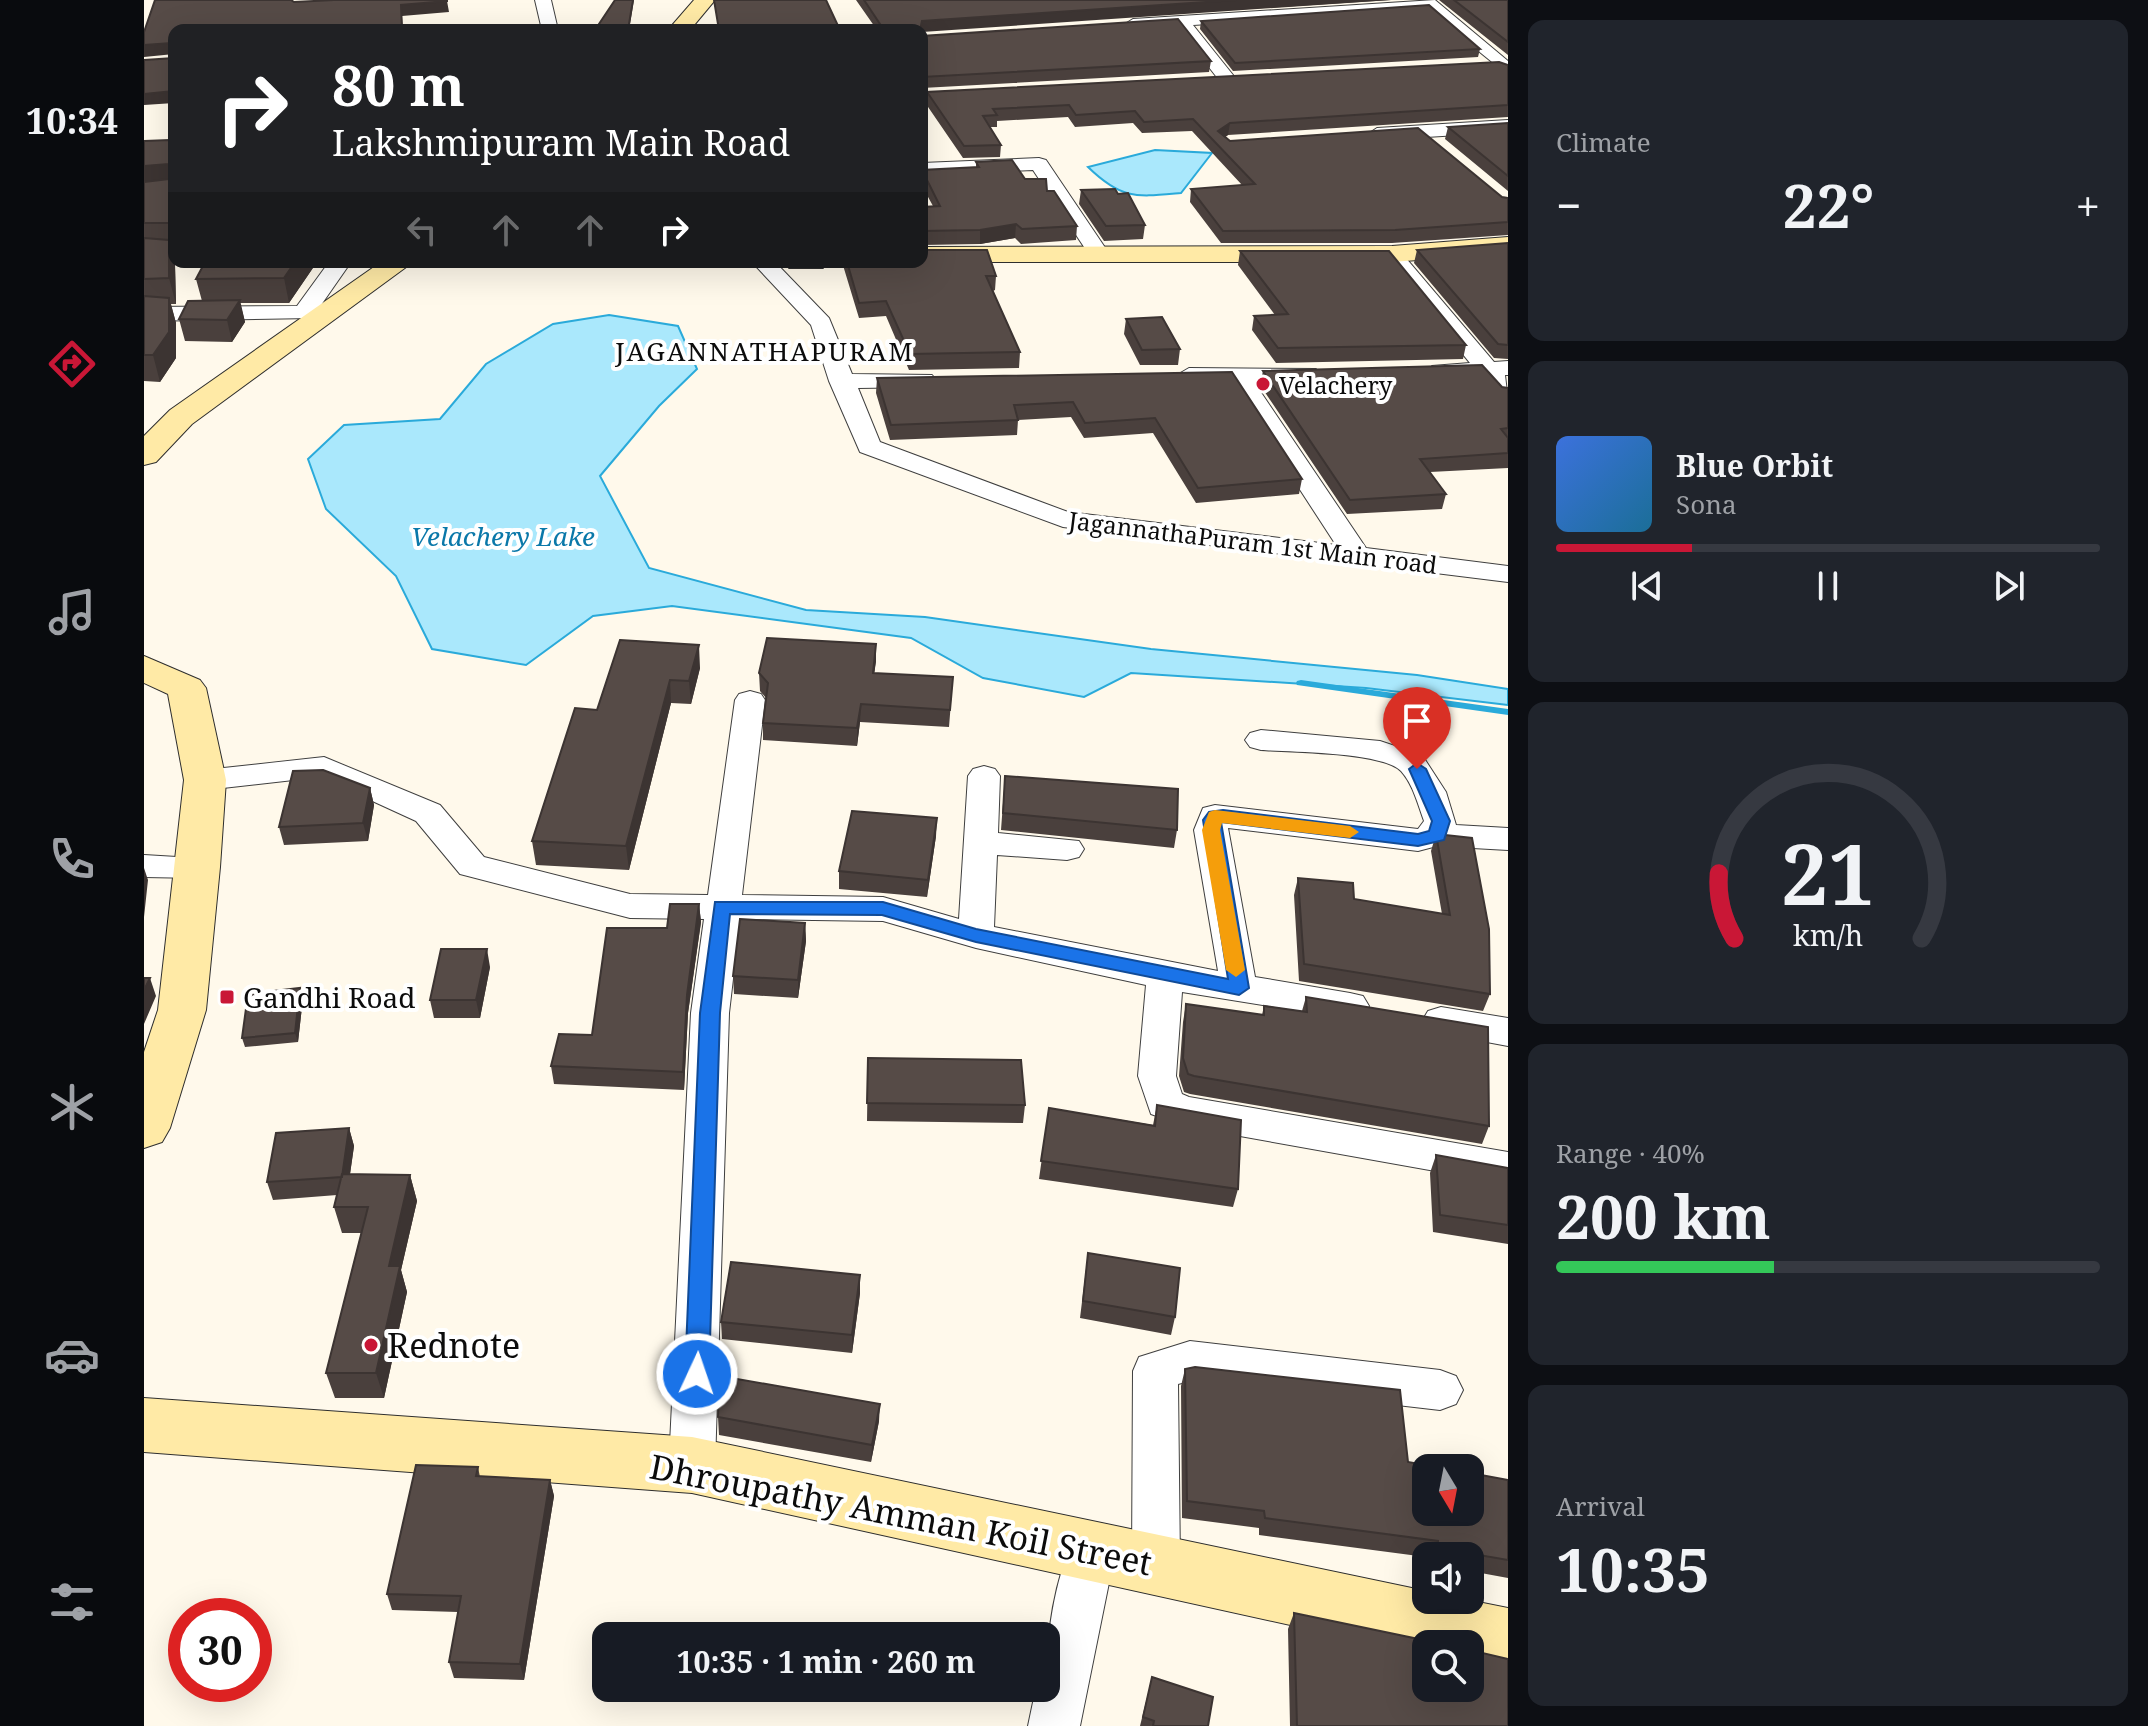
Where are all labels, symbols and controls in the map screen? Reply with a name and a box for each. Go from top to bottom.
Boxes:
text: 80 m [332,46,465,122]
icon: right [200,56,304,160]
text: 10:34 [26,96,118,145]
text: Lakshmipuram Main Road [332,118,790,167]
text: Climate [1556,124,1651,160]
text: 22° [1783,164,1874,246]
text: − [1556,175,1581,235]
text: + [2075,175,2100,235]
icon: left [400,208,444,252]
icon: ahead [484,208,528,252]
icon: ahead [568,208,612,252]
icon: right [652,208,696,252]
district label: JAGANNATHAPURAM [614,333,915,369]
icon: directions [44,336,100,392]
place label: Velachery [1279,368,1393,401]
marker: Velachery [1254,375,1272,393]
text: Blue Orbit [1676,445,1833,486]
text: Sona [1676,486,1737,522]
street label: JagannathaPuram 1st Main road [1066,503,1439,581]
water label: Velachery Lake [411,518,595,554]
icon: previous [1625,564,1669,608]
icon: pause [1806,564,1850,608]
icon: next [1987,564,2031,608]
icon: music [44,584,100,640]
pin [1383,687,1451,769]
icon: arrive [1395,699,1439,743]
text: 21 [1781,816,1875,929]
icon: phone [44,831,100,887]
text: km/h [1793,915,1863,954]
place label: Gandhi Road [243,978,416,1016]
marker: Gandhi Road [218,988,236,1006]
icon: climate [44,1079,100,1135]
text: Range · 40% [1556,1135,1705,1171]
text: 200 km [1556,1175,1771,1257]
place label: Rednote [387,1322,520,1368]
icon: car [44,1327,100,1383]
position arrow [655,1332,739,1416]
marker: Rednote [362,1336,380,1354]
street label: Dhroupathy Amman Koil Street [646,1443,1156,1585]
north arrow [1412,1454,1484,1526]
map controls [1412,1454,1484,1702]
text: Arrival [1556,1488,1645,1524]
text: 10:35 [1556,1528,1710,1610]
button: sound [1412,1542,1484,1614]
icon: filters [44,1574,100,1630]
speed limit sign: 30 [168,1598,272,1702]
button: search [1412,1630,1484,1702]
text: 10:35 · 1 min · 260 m [677,1641,975,1682]

